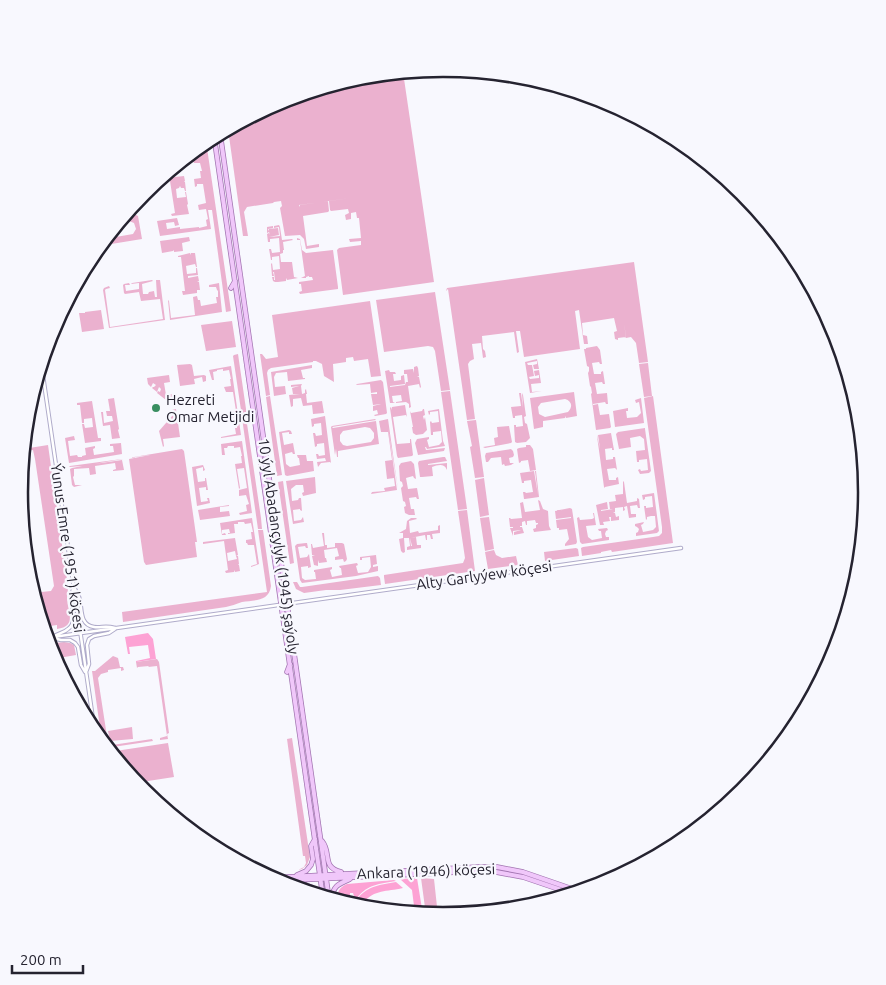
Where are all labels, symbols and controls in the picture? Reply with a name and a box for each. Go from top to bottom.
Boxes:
place label: Hezreti Omar Metjidi [166,391,254,425]
marker: Hezreti Omar Metjidi [150,402,162,414]
street label: 10 ýyl Abadançylyk (1945) şaýoly [255,437,303,655]
street label: Ýunus Emre (1951) köçesi [48,462,88,634]
street label: Alty Garlyýew köçesi [415,557,553,593]
street label: Ankara (1946) köçesi [356,860,496,882]
scale bar [12,942,84,974]
text: 200 m [20,951,62,968]

